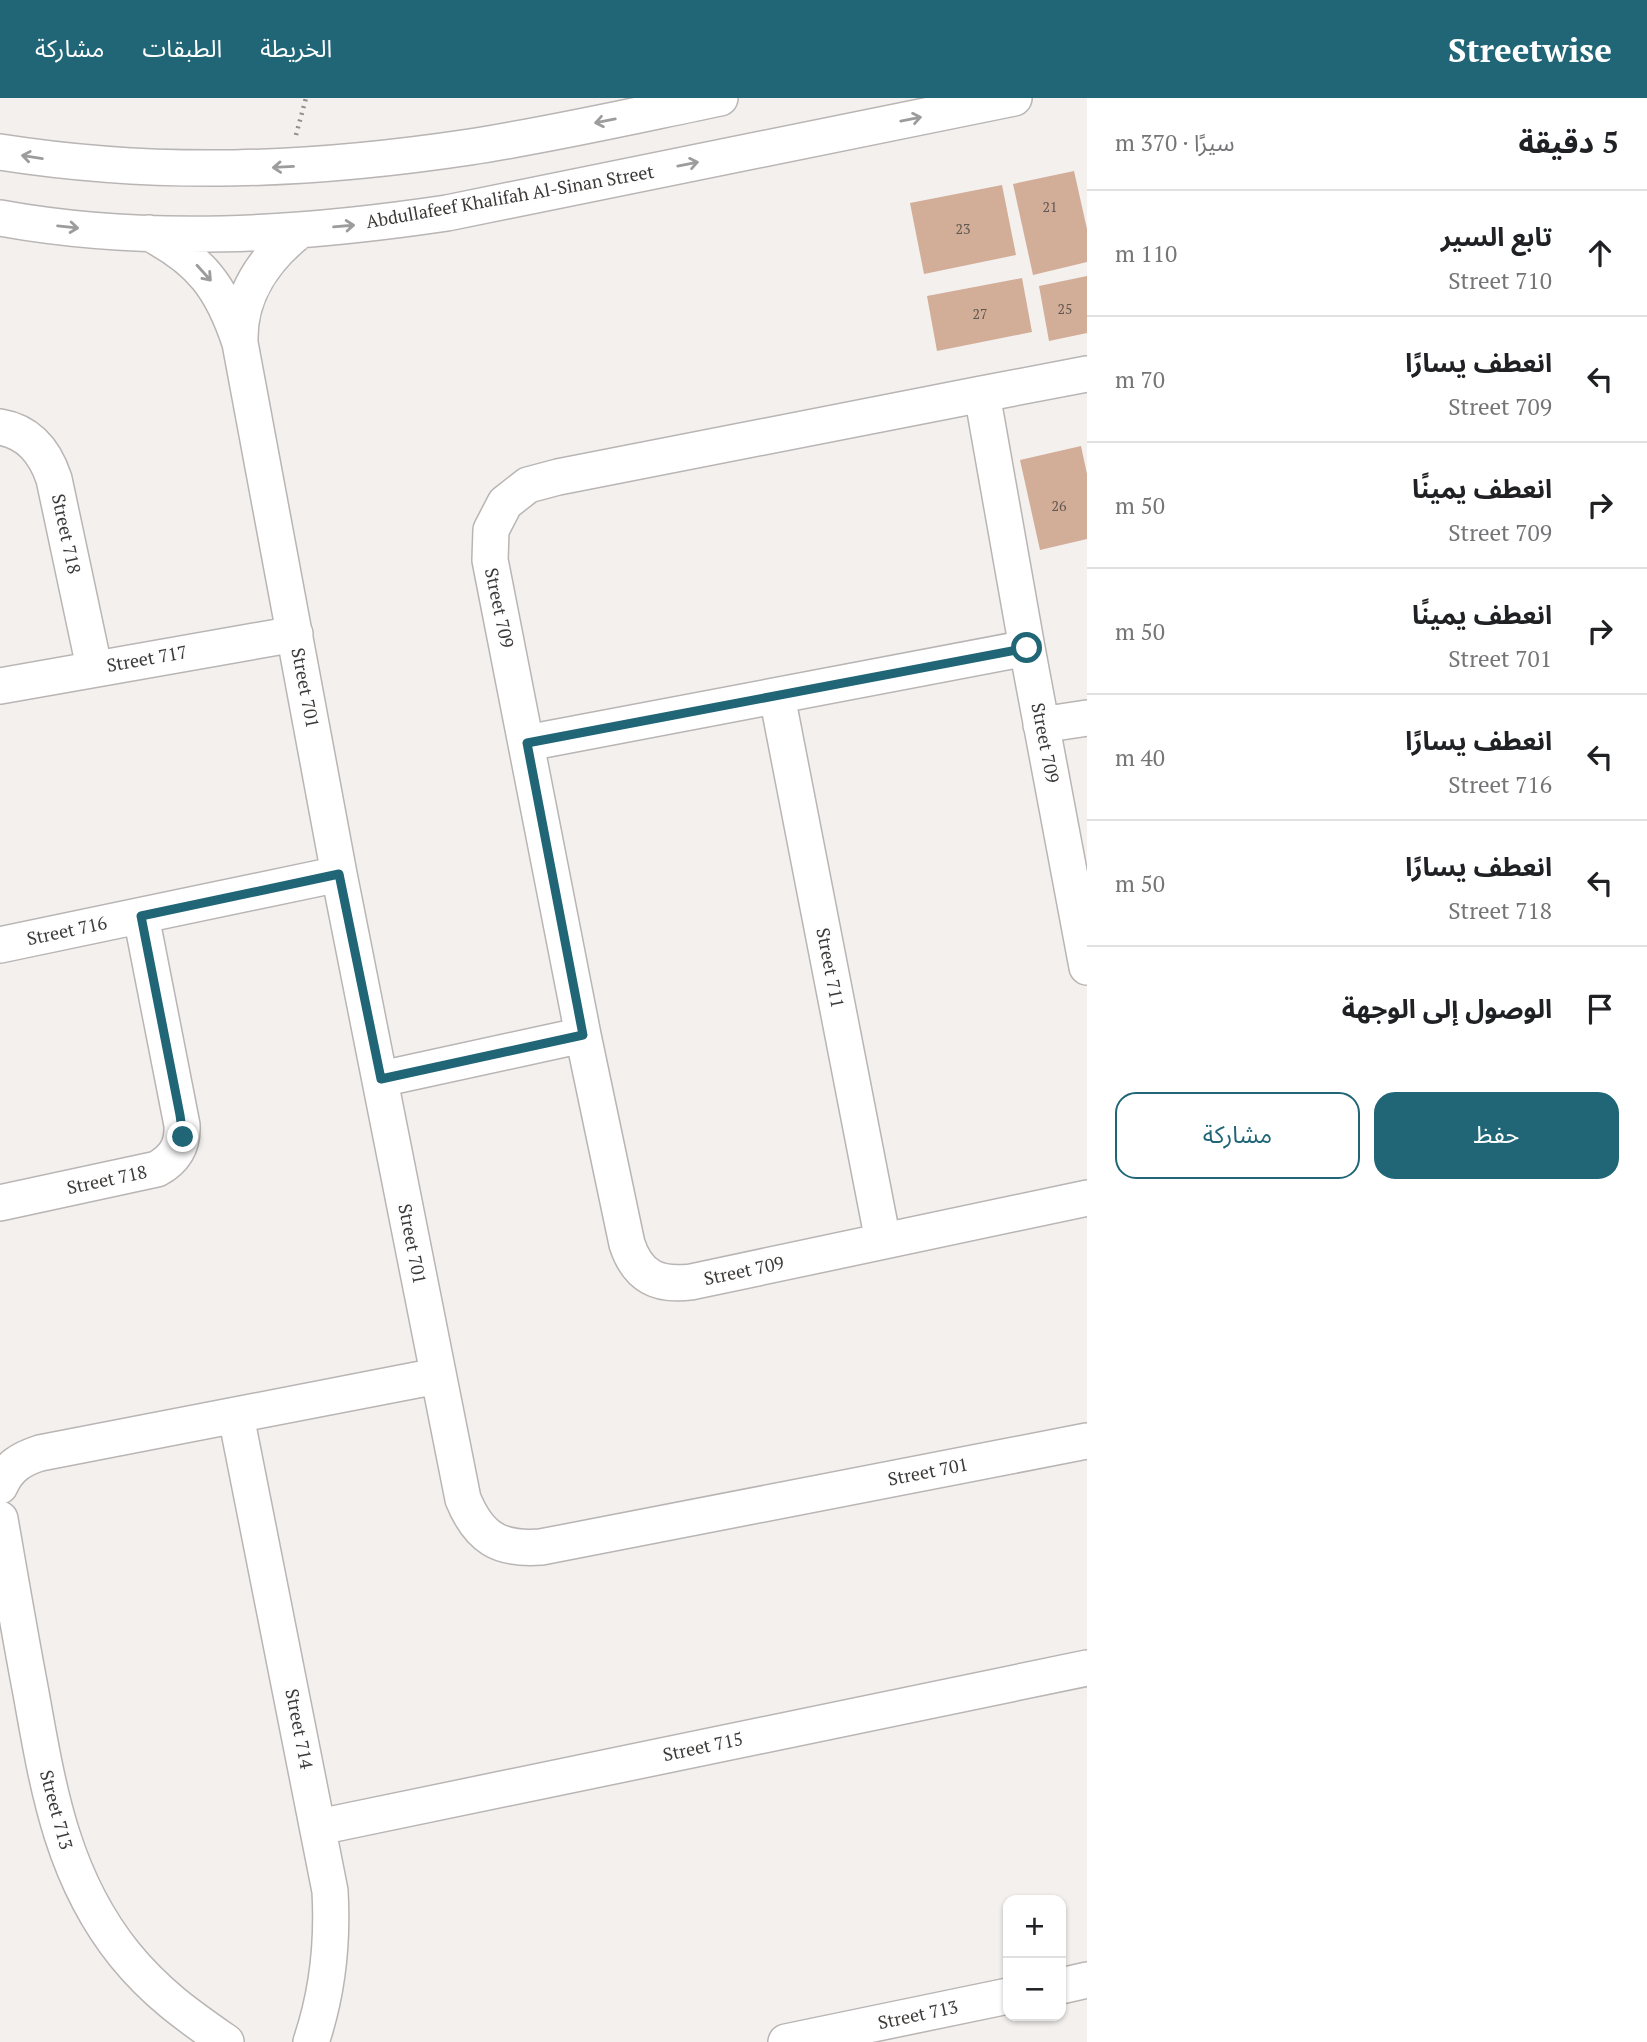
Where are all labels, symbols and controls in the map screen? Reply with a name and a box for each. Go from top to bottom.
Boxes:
text: Streetwise [1448,28,1612,71]
text: مشاركة [35,32,104,64]
text: الطبقات [142,32,222,64]
text: الخريطة [260,32,332,64]
one-way arrow [899,111,922,125]
one-way arrow [594,115,617,128]
text: 5 دقيقة [1518,122,1619,162]
text: سيرًا · 370 m [1115,127,1235,158]
one-way arrow [21,150,44,163]
one-way arrow [676,157,699,170]
street label: Abdullafeef Khalifah Al-Sinan Street [364,159,656,233]
one-way arrow [273,161,295,174]
house number: 21 [1043,197,1057,216]
house number: 23 [956,219,970,238]
text: تابع السير [1441,219,1552,253]
one-way arrow [332,220,354,233]
one-way arrow [56,221,78,234]
icon: ahead [1581,234,1619,272]
text: 110 m [1115,238,1177,269]
one-way arrow [196,264,212,282]
text: Street 710 [1448,265,1552,296]
house number: 25 [1058,299,1072,318]
house number: 27 [973,304,987,323]
text: انعطف يسارًا [1405,345,1552,379]
icon: left [1581,360,1619,398]
text: 70 m [1115,364,1165,395]
text: Street 709 [1448,391,1552,422]
text: انعطف يمينًا [1412,471,1552,505]
icon: right [1581,486,1619,524]
text: 50 m [1115,490,1165,521]
street label: Street 718 [47,492,87,576]
house number: 26 [1052,496,1067,515]
text: Street 709 [1448,517,1552,548]
street label: Street 709 [480,566,520,650]
text: انعطف يمينًا [1412,597,1552,631]
icon: right [1581,612,1619,650]
text: 50 m [1115,616,1165,647]
route start [1011,632,1042,663]
street label: Street 717 [105,639,189,677]
text: Street 701 [1448,643,1552,674]
street label: Street 701 [286,646,326,730]
street label: Street 709 [1026,701,1066,785]
text: انعطف يسارًا [1405,723,1552,757]
icon: left [1581,738,1619,776]
text: 40 m [1115,742,1165,773]
text: Street 716 [1448,769,1552,800]
text: انعطف يسارًا [1405,849,1552,883]
icon: left [1581,864,1619,902]
text: 50 m [1115,868,1165,899]
text: Street 718 [1448,895,1552,926]
street label: Street 716 [25,910,109,950]
street label: Street 711 [811,926,851,1010]
icon: arrive [1581,990,1619,1028]
text: الوصول إلى الوجهة [1342,991,1552,1025]
button: مشاركة [1115,1092,1360,1179]
button: حفظ [1374,1092,1619,1179]
route end [167,1121,198,1152]
street label: Street 718 [65,1159,149,1199]
street label: Street 701 [393,1202,433,1286]
street label: Street 709 [702,1250,786,1290]
street label: Street 701 [886,1451,970,1491]
street label: Street 714 [280,1687,320,1771]
street label: Street 715 [661,1726,745,1766]
street label: Street 713 [35,1767,79,1852]
map controls [1003,1895,1066,2021]
button: + [1003,1895,1066,1958]
button: − [1003,1958,1066,2021]
street label: Street 713 [876,1994,960,2034]

